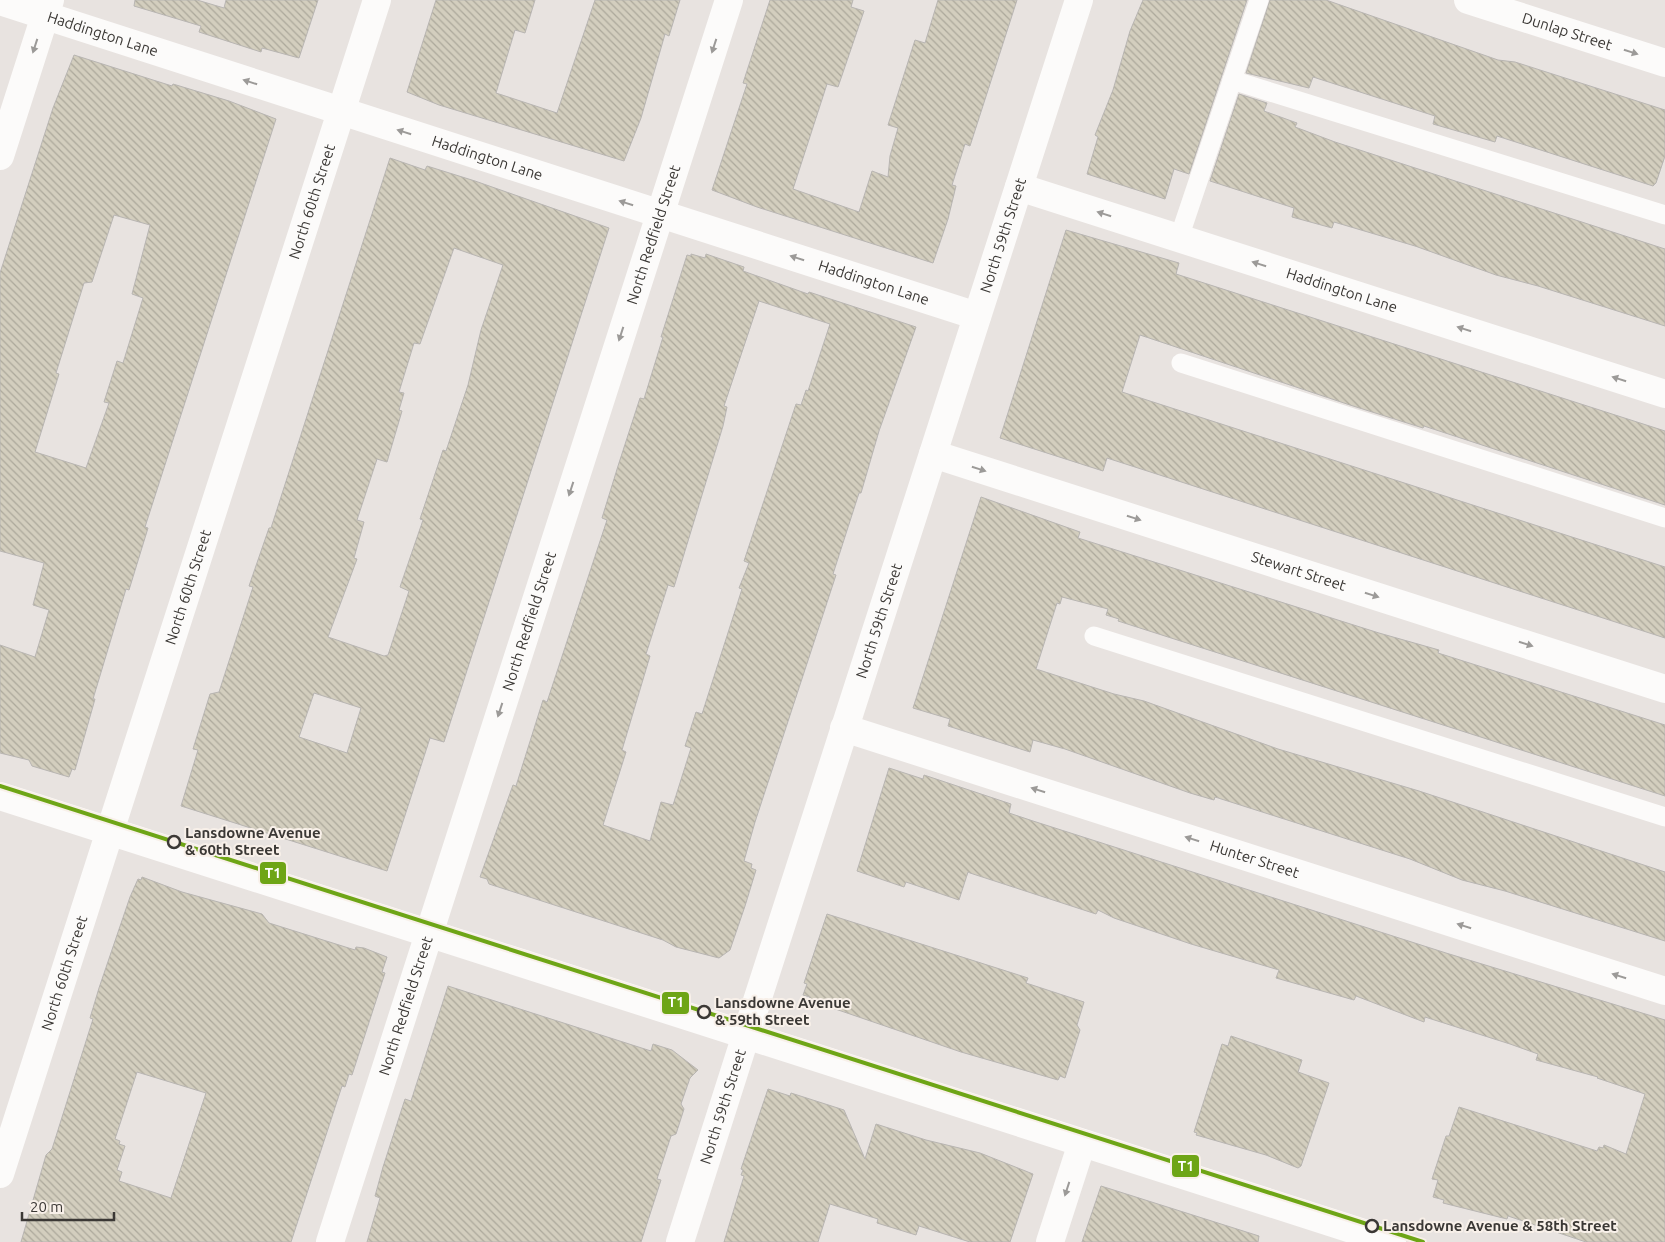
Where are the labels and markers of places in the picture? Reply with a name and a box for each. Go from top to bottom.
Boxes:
place label: Lansdowne Avenue & 60th Street [185,824,321,858]
marker: Lansdowne Avenue & 60th Street [167,835,181,849]
place label: Lansdowne Avenue & 59th Street [715,994,851,1028]
marker: Lansdowne Avenue & 59th Street [697,1005,711,1019]
place label: Lansdowne Avenue & 58th Street [1383,1217,1617,1234]
marker: Lansdowne Avenue & 58th Street [1365,1219,1379,1233]

